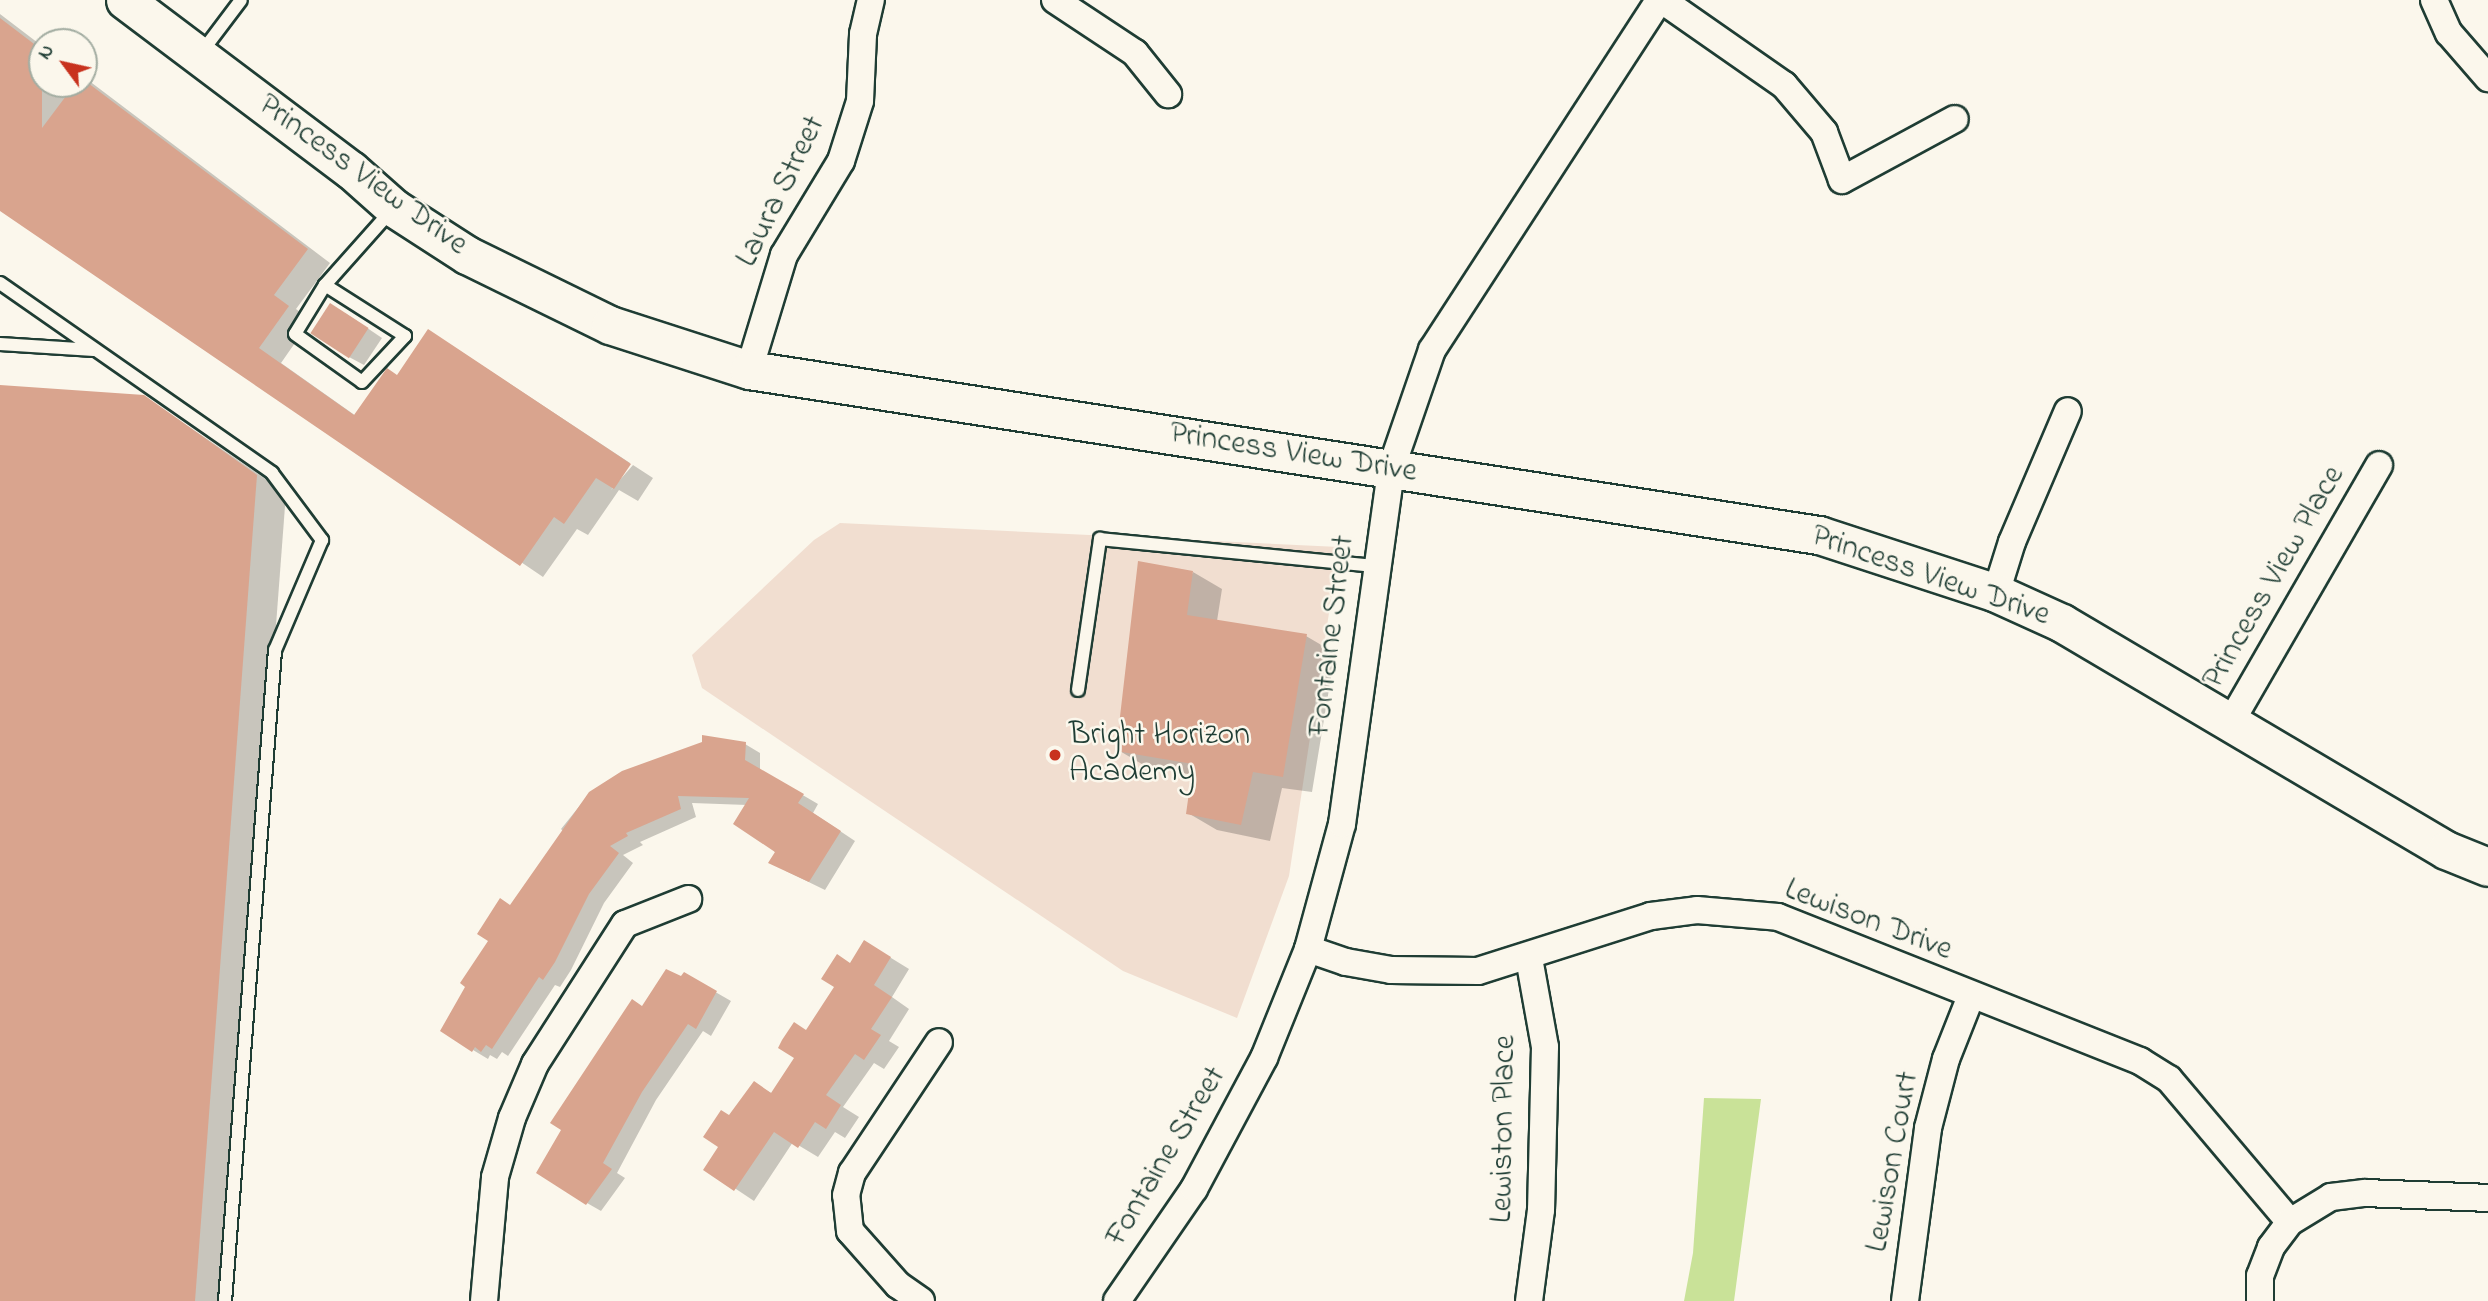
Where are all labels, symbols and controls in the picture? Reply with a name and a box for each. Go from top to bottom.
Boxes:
north arrow [28,28,98,98]
text: N [32,40,61,65]
street label: Princess View Drive [250,87,474,265]
street label: Laura Street [729,110,835,274]
street label: Princess View Drive [1167,416,1419,492]
street label: Princess View Place [2196,460,2354,696]
street label: Princess View Drive [1806,518,2054,636]
street label: Fontaine Street [1302,533,1364,739]
place label: Bright Horizon Academy [1069,718,1250,793]
marker: Bright Horizon Academy [1047,747,1063,763]
street label: Lewison Drive [1779,871,1957,971]
street label: Lewiston Place [1484,1035,1526,1223]
street label: Fontaine Street [1098,1060,1236,1254]
street label: Lewison Court [1859,1069,1929,1255]

